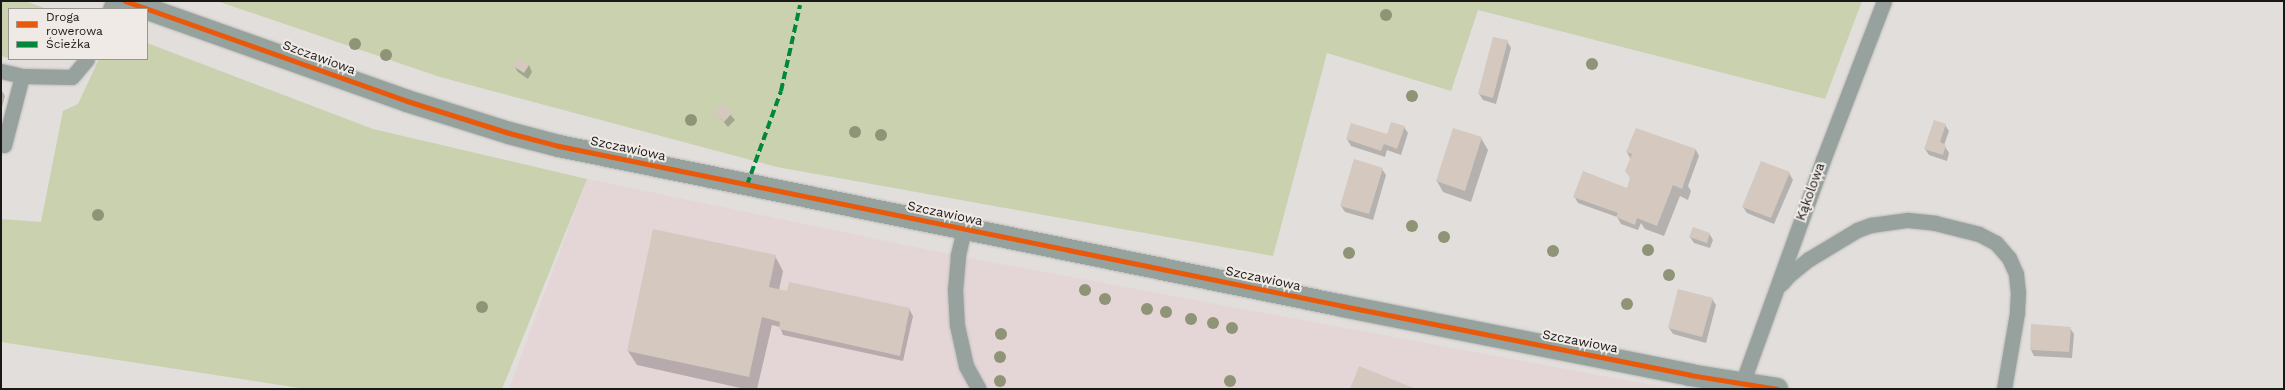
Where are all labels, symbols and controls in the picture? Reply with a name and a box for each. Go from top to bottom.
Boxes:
legend [8,8,148,60]
text: Droga rowerowa [46,10,103,38]
text: Ścieżka [46,37,90,51]
street label: Szczawiowa [280,38,358,78]
street label: Szczawiowa [589,133,667,165]
street label: Kąkolowa [1793,161,1829,223]
street label: Szczawiowa [906,198,984,230]
street label: Szczawiowa [1224,263,1302,295]
street label: Szczawiowa [1541,327,1619,357]

